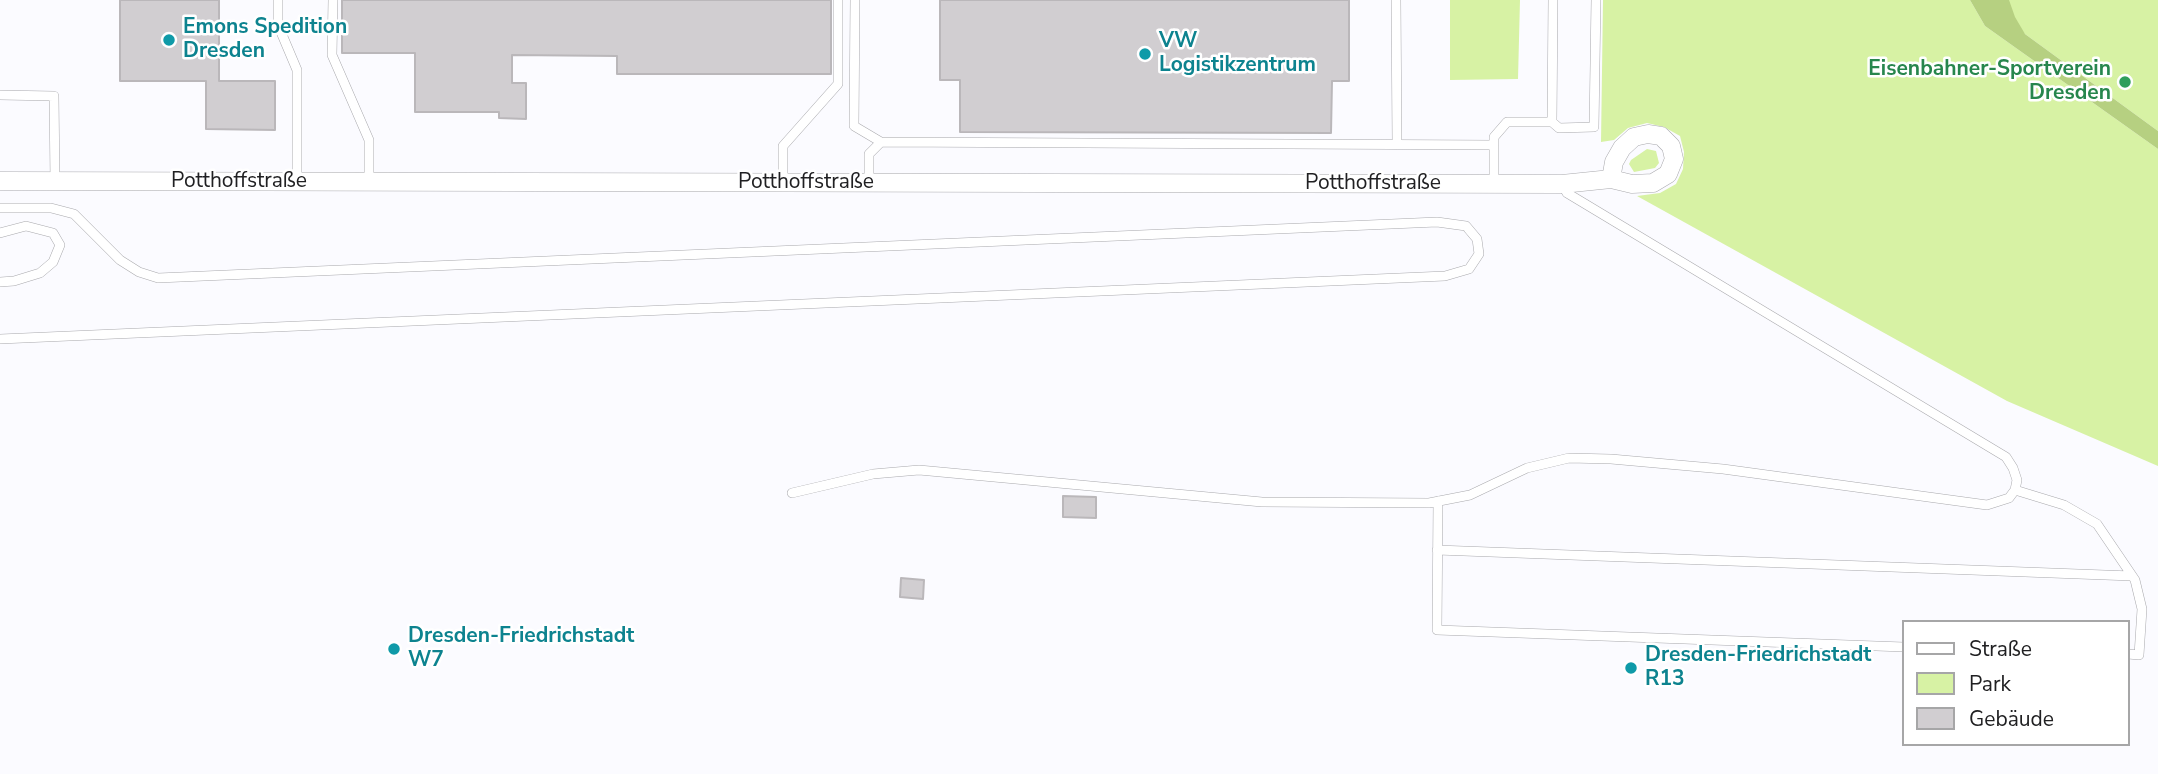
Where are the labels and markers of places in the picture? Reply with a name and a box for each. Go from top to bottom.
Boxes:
place label: Emons Spedition Dresden [183,15,347,65]
place label: VW Logistikzentrum [1159,29,1316,79]
marker: Emons Spedition Dresden [161,32,177,48]
marker: VW Logistikzentrum [1137,46,1153,62]
place label: Eisenbahner-Sportverein Dresden [1868,57,2111,107]
marker: Eisenbahner-Sportverein Dresden [2117,74,2133,90]
place label: Dresden-Friedrichstadt W7 [408,624,634,674]
marker: Dresden-Friedrichstadt W7 [386,641,402,657]
place label: Dresden-Friedrichstadt R13 [1645,643,1871,693]
marker: Dresden-Friedrichstadt R13 [1623,660,1639,676]

